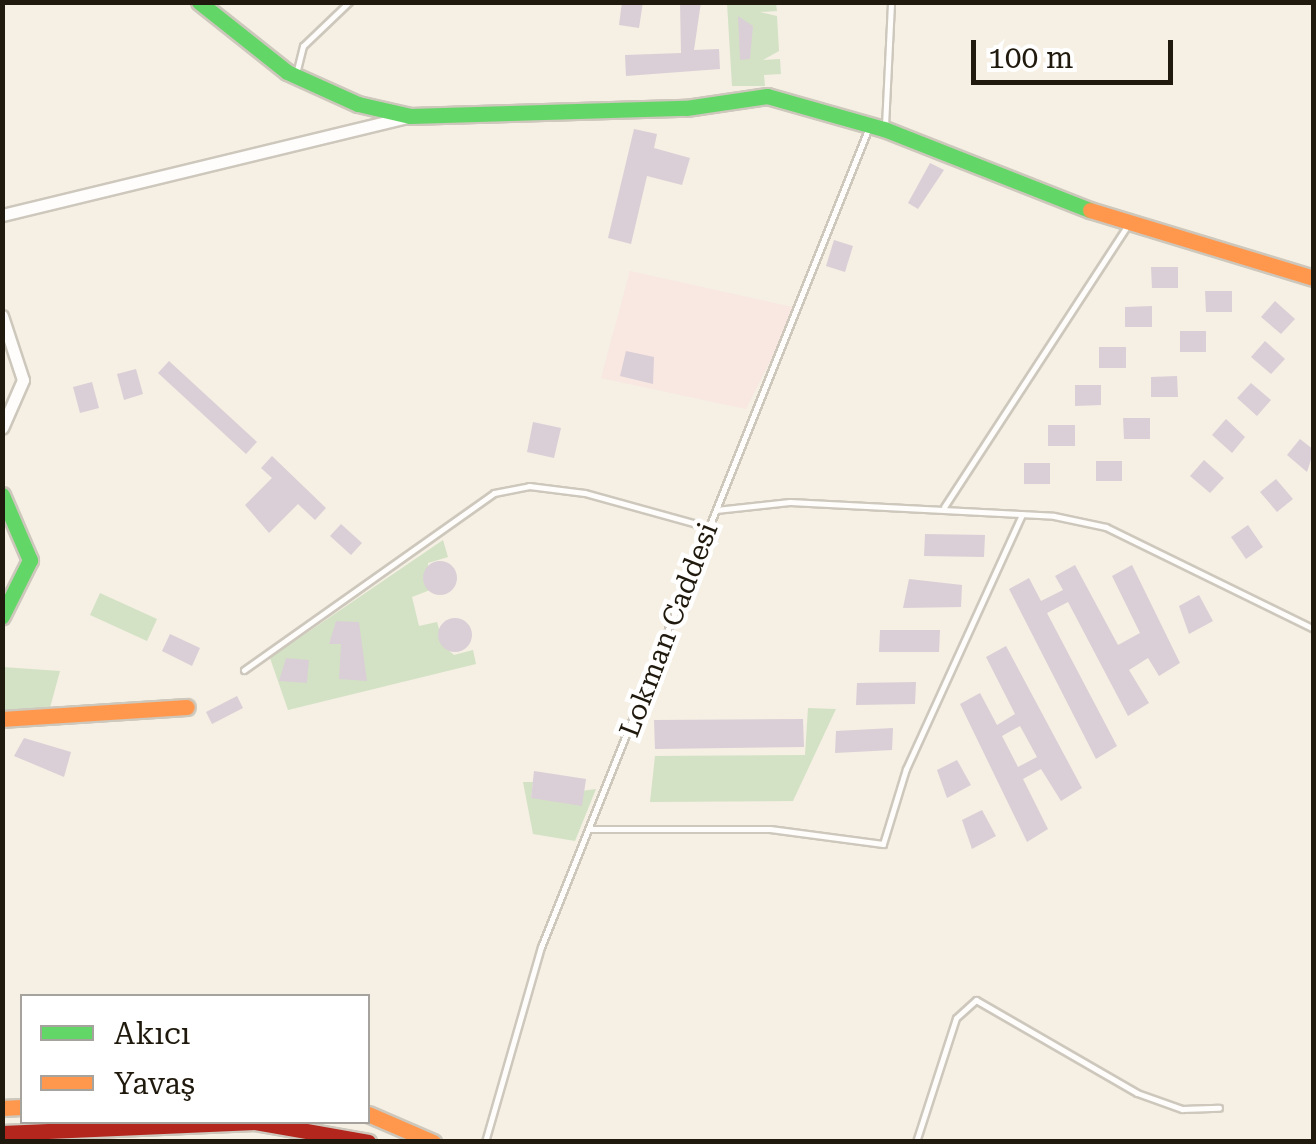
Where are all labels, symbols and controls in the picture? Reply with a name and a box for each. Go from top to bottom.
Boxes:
scale bar [976,20,1178,82]
text: 100 m [988,40,1073,75]
street label: Lokman Caddesi [613,518,725,742]
legend [20,994,370,1124]
text: Akıcı [114,1016,190,1051]
text: Yavaş [114,1066,195,1101]

